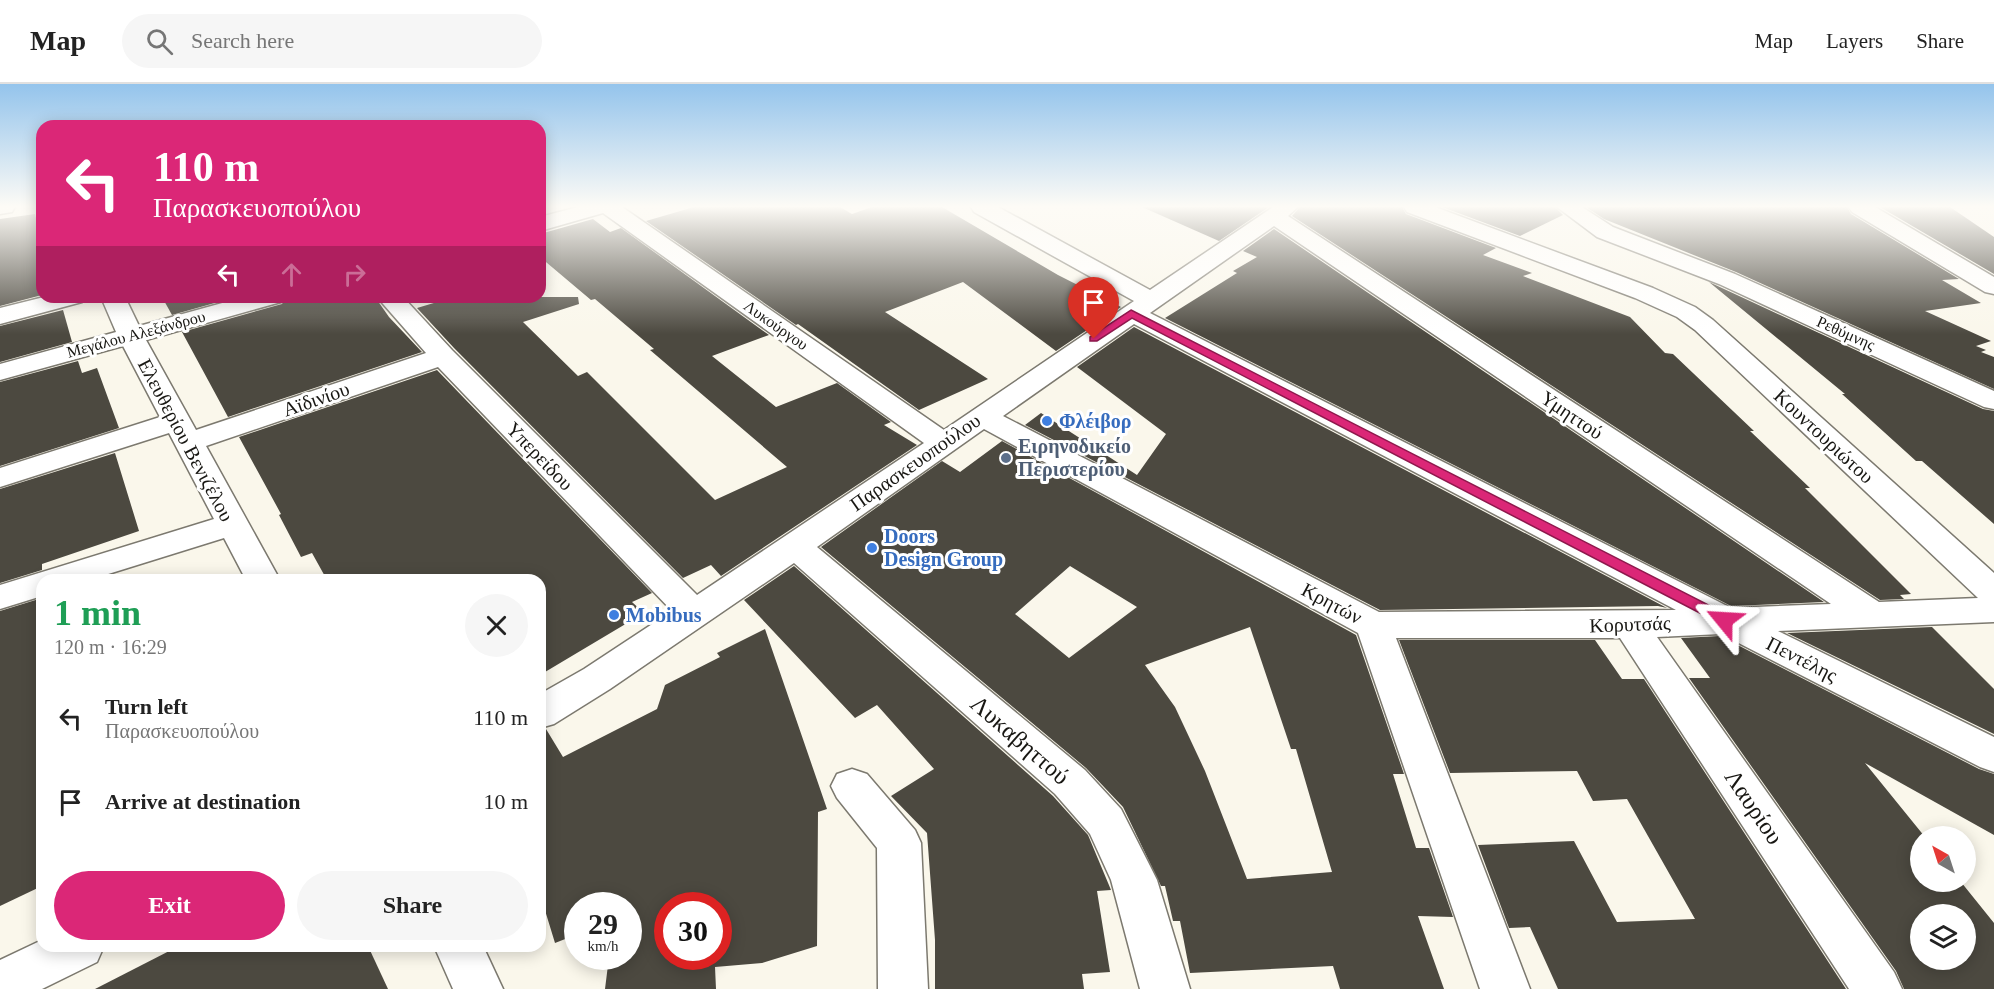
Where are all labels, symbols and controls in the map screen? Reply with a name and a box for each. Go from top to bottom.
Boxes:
search box [122,14,542,68]
text: Map [30,25,86,56]
icon: search [143,25,176,58]
text: Search here [191,28,294,53]
text: Map [1755,29,1793,53]
text: Layers [1826,29,1883,53]
text: Share [1916,29,1964,53]
icon: left [54,144,132,222]
text: 110 m [153,144,259,190]
text: Παρασκευοπούλου [153,193,361,223]
icon: left [212,258,245,291]
icon: ahead [275,258,308,291]
icon: right [338,258,371,291]
pin [1068,277,1119,339]
icon: arrive [1077,286,1110,319]
street label: Λυκούργου [740,297,811,354]
street label: Μεγάλου Αλεξάνδρου [65,307,208,362]
street label: Ρεθύμνης [1814,313,1878,355]
street label: Ελευθερίου Βενιζέλου [133,355,238,526]
street label: Αϊδινίου [280,377,352,421]
street label: Κουντουριώτου [1769,384,1878,488]
street label: Υμηττού [1536,386,1607,445]
street label: Παρασκευοπούλου [846,409,985,516]
place label: Φλέιβορ [1059,410,1131,433]
marker: Φλέιβορ [1040,414,1054,428]
street label: Υπερείδου [501,417,578,495]
place label: Ειρηνοδικείο Περιστερίου [1018,435,1131,481]
marker: Ειρηνοδικείο Περιστερίου [999,451,1013,465]
place label: Doors Design Group [884,525,1003,571]
marker: Doors Design Group [865,541,879,555]
street label: Κρητών [1298,578,1366,629]
position arrow [1692,588,1756,652]
text: 1 min [54,593,141,633]
button: close [465,594,528,657]
place label: Mobibus [626,604,702,626]
marker: Mobibus [607,608,621,622]
street label: Κορυτσάς [1589,612,1671,637]
street label: Πεντέλης [1763,632,1841,687]
text: 120 m · 16:29 [54,636,167,658]
street label: Λυκαβηττού [966,690,1074,790]
text: Turn left [105,694,188,719]
icon: left [54,702,87,735]
text: 110 m [473,705,528,730]
text: Παρασκευοπούλου [105,720,259,742]
street label: Λαυρίου [1720,765,1788,849]
icon: arrive [54,786,87,819]
text: Arrive at destination [105,789,301,814]
text: 10 m [483,789,528,814]
north arrow [1910,826,1976,892]
map controls [1910,826,1976,970]
button: Exit [54,871,285,940]
button: Share [297,871,528,940]
speed limit sign: 30 [654,892,732,970]
button: layers [1910,904,1976,970]
text: 29 [588,907,618,940]
text: km/h [588,938,618,954]

